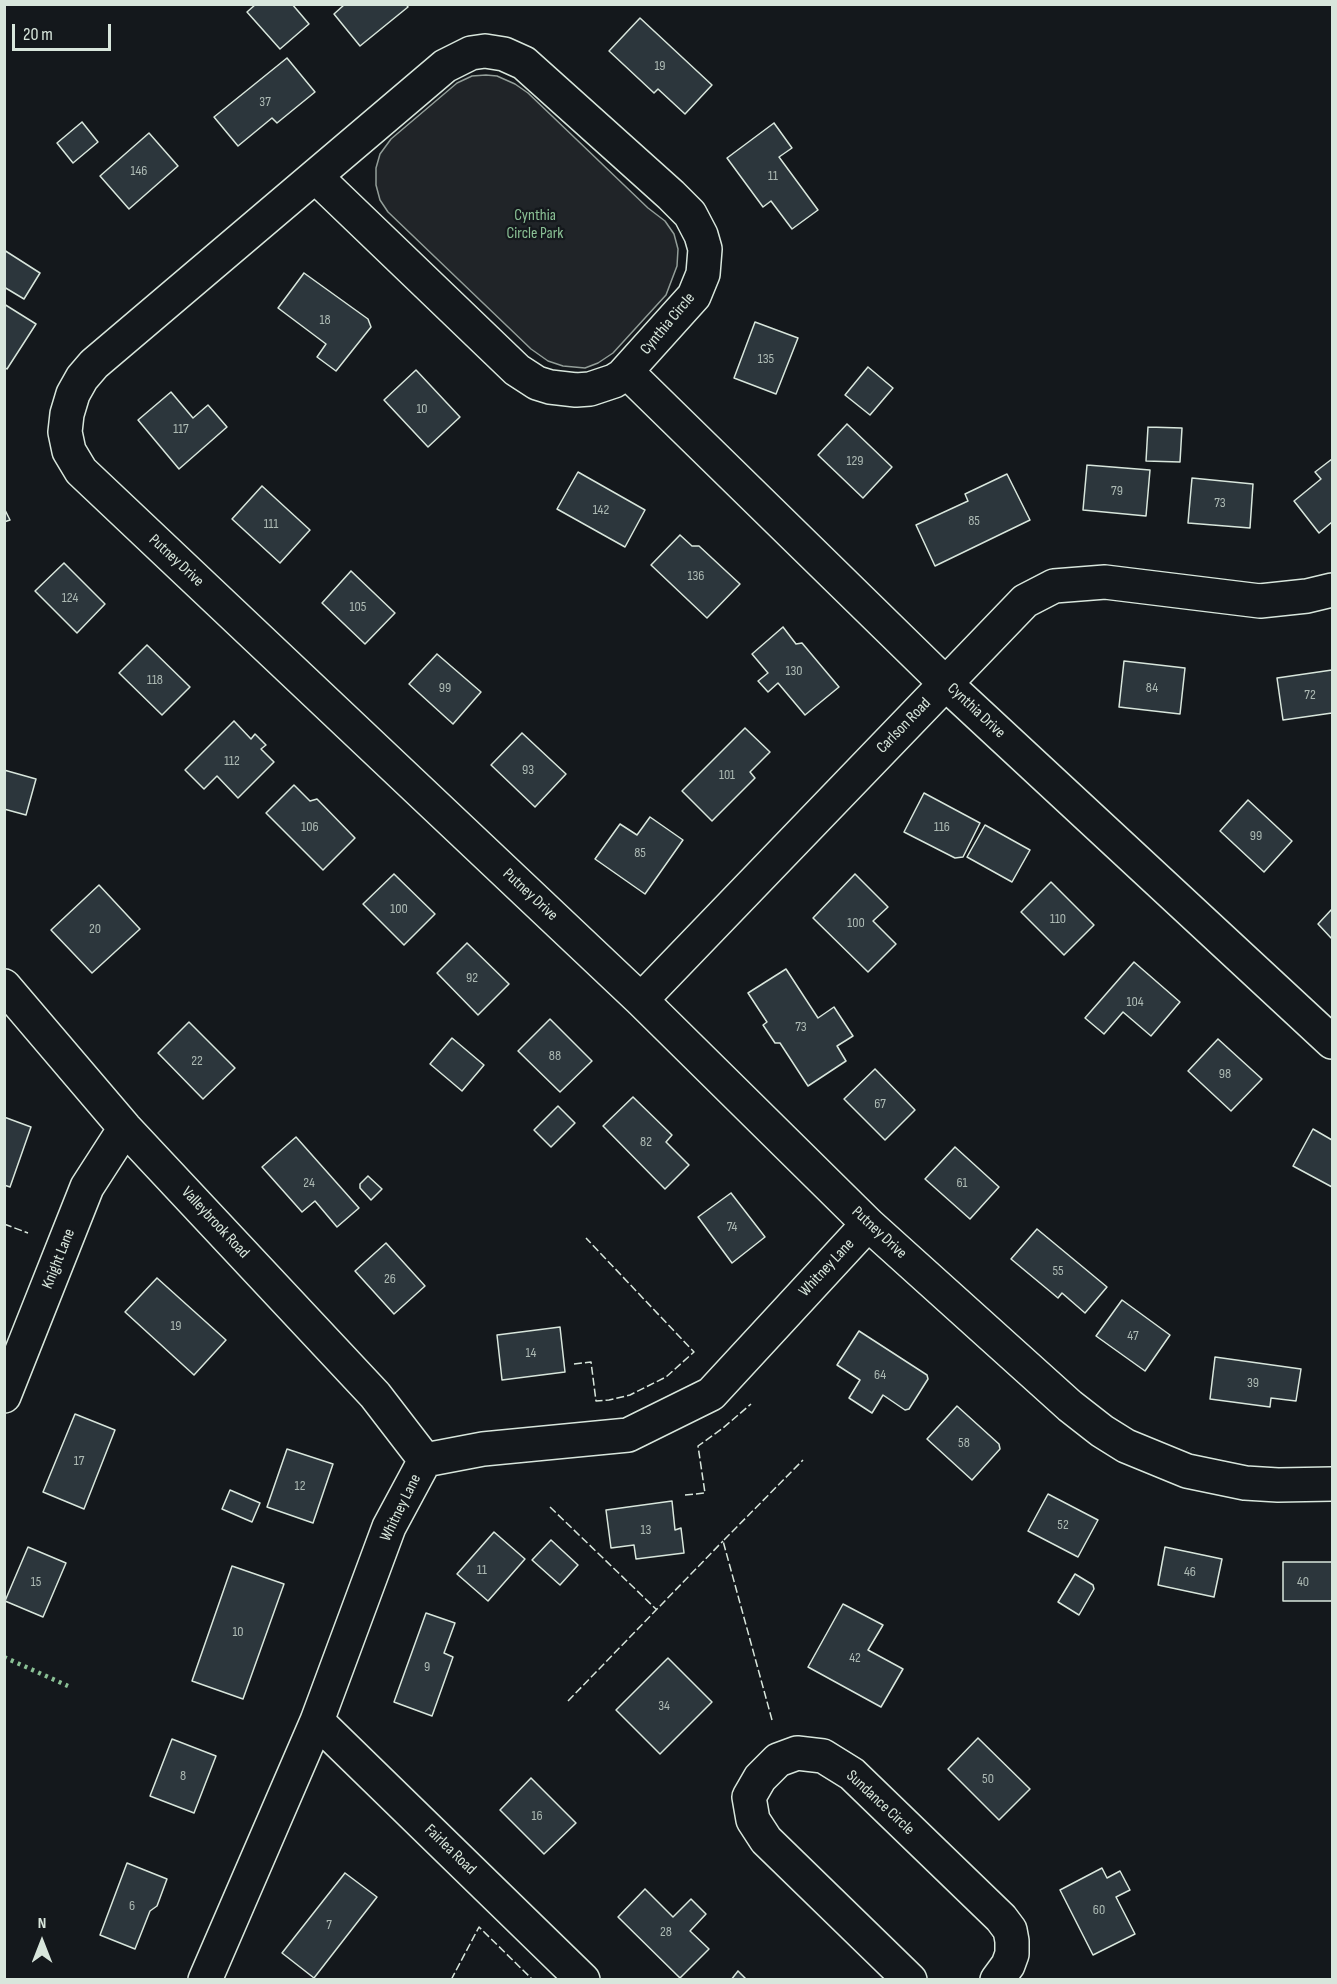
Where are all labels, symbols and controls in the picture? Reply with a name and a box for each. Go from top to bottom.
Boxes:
scale bar [15,12,114,50]
text: 20 m [23,24,53,45]
house number: 19 [654,58,666,74]
house number: 37 [259,94,271,110]
house number: 146 [131,163,147,179]
house number: 11 [768,168,778,184]
park label: Cynthia Circle Park [507,206,563,244]
street label: Cynthia Circle [636,289,700,359]
house number: 18 [319,312,331,328]
house number: 135 [758,351,774,367]
house number: 10 [416,401,428,417]
house number: 117 [173,421,189,437]
house number: 129 [846,453,864,469]
house number: 79 [1111,483,1123,499]
house number: 73 [1214,495,1226,511]
house number: 142 [593,502,609,518]
house number: 85 [968,513,980,529]
house number: 111 [264,516,278,532]
street label: Putney Drive [145,531,207,591]
house number: 136 [688,568,704,584]
house number: 124 [62,590,78,606]
house number: 105 [350,599,366,615]
house number: 130 [785,663,803,679]
house number: 118 [147,672,163,688]
street label: Cynthia Drive [943,679,1009,743]
house number: 99 [439,680,451,696]
house number: 84 [1146,680,1158,696]
house number: 72 [1304,687,1316,703]
street label: Carlson Road [873,694,935,758]
house number: 112 [224,753,240,769]
house number: 93 [522,762,534,778]
house number: 101 [719,767,735,783]
house number: 106 [301,819,319,835]
house number: 116 [934,819,950,835]
house number: 99 [1250,828,1262,844]
house number: 85 [634,845,646,861]
street label: Putney Drive [499,865,561,925]
house number: 100 [390,901,408,917]
house number: 110 [1050,911,1066,927]
house number: 100 [847,915,865,931]
house number: 20 [89,921,101,937]
house number: 92 [466,970,478,986]
house number: 104 [1127,994,1143,1010]
house number: 73 [795,1019,807,1035]
house number: 88 [549,1048,561,1064]
house number: 22 [191,1053,203,1069]
house number: 98 [1219,1066,1231,1082]
house number: 67 [874,1096,886,1112]
house number: 82 [640,1134,652,1150]
house number: 24 [303,1175,315,1191]
house number: 61 [956,1175,968,1191]
street label: Valleybrook Road [177,1183,253,1263]
street label: Putney Drive [848,1203,910,1263]
house number: 74 [727,1219,737,1235]
street label: Knight Lane [38,1226,80,1292]
street label: Whitney Lane [795,1235,859,1301]
house number: 55 [1052,1263,1064,1279]
house number: 26 [384,1271,396,1287]
house number: 19 [170,1318,182,1334]
house number: 47 [1127,1328,1139,1344]
house number: 14 [526,1345,536,1361]
house number: 64 [874,1367,886,1383]
house number: 39 [1247,1375,1259,1391]
house number: 58 [958,1435,970,1451]
house number: 17 [74,1453,84,1469]
street label: Whitney Lane [377,1471,425,1545]
house number: 12 [295,1478,305,1494]
house number: 52 [1057,1517,1069,1533]
house number: 13 [641,1522,651,1538]
house number: 11 [477,1562,487,1578]
house number: 46 [1184,1564,1196,1580]
house number: 15 [31,1574,41,1590]
house number: 40 [1297,1574,1309,1590]
house number: 10 [232,1624,244,1640]
house number: 42 [849,1650,861,1666]
house number: 9 [424,1659,430,1675]
house number: 34 [658,1698,670,1714]
street label: Sundance Circle [842,1767,918,1839]
house number: 8 [180,1768,186,1784]
house number: 50 [982,1771,994,1787]
house number: 16 [531,1808,543,1824]
street label: Fairlea Road [420,1821,480,1879]
house number: 6 [129,1898,135,1914]
house number: 60 [1093,1902,1105,1918]
north arrow [12,1912,72,1972]
text: N [38,1914,46,1933]
house number: 7 [326,1917,332,1933]
house number: 28 [660,1924,672,1940]

